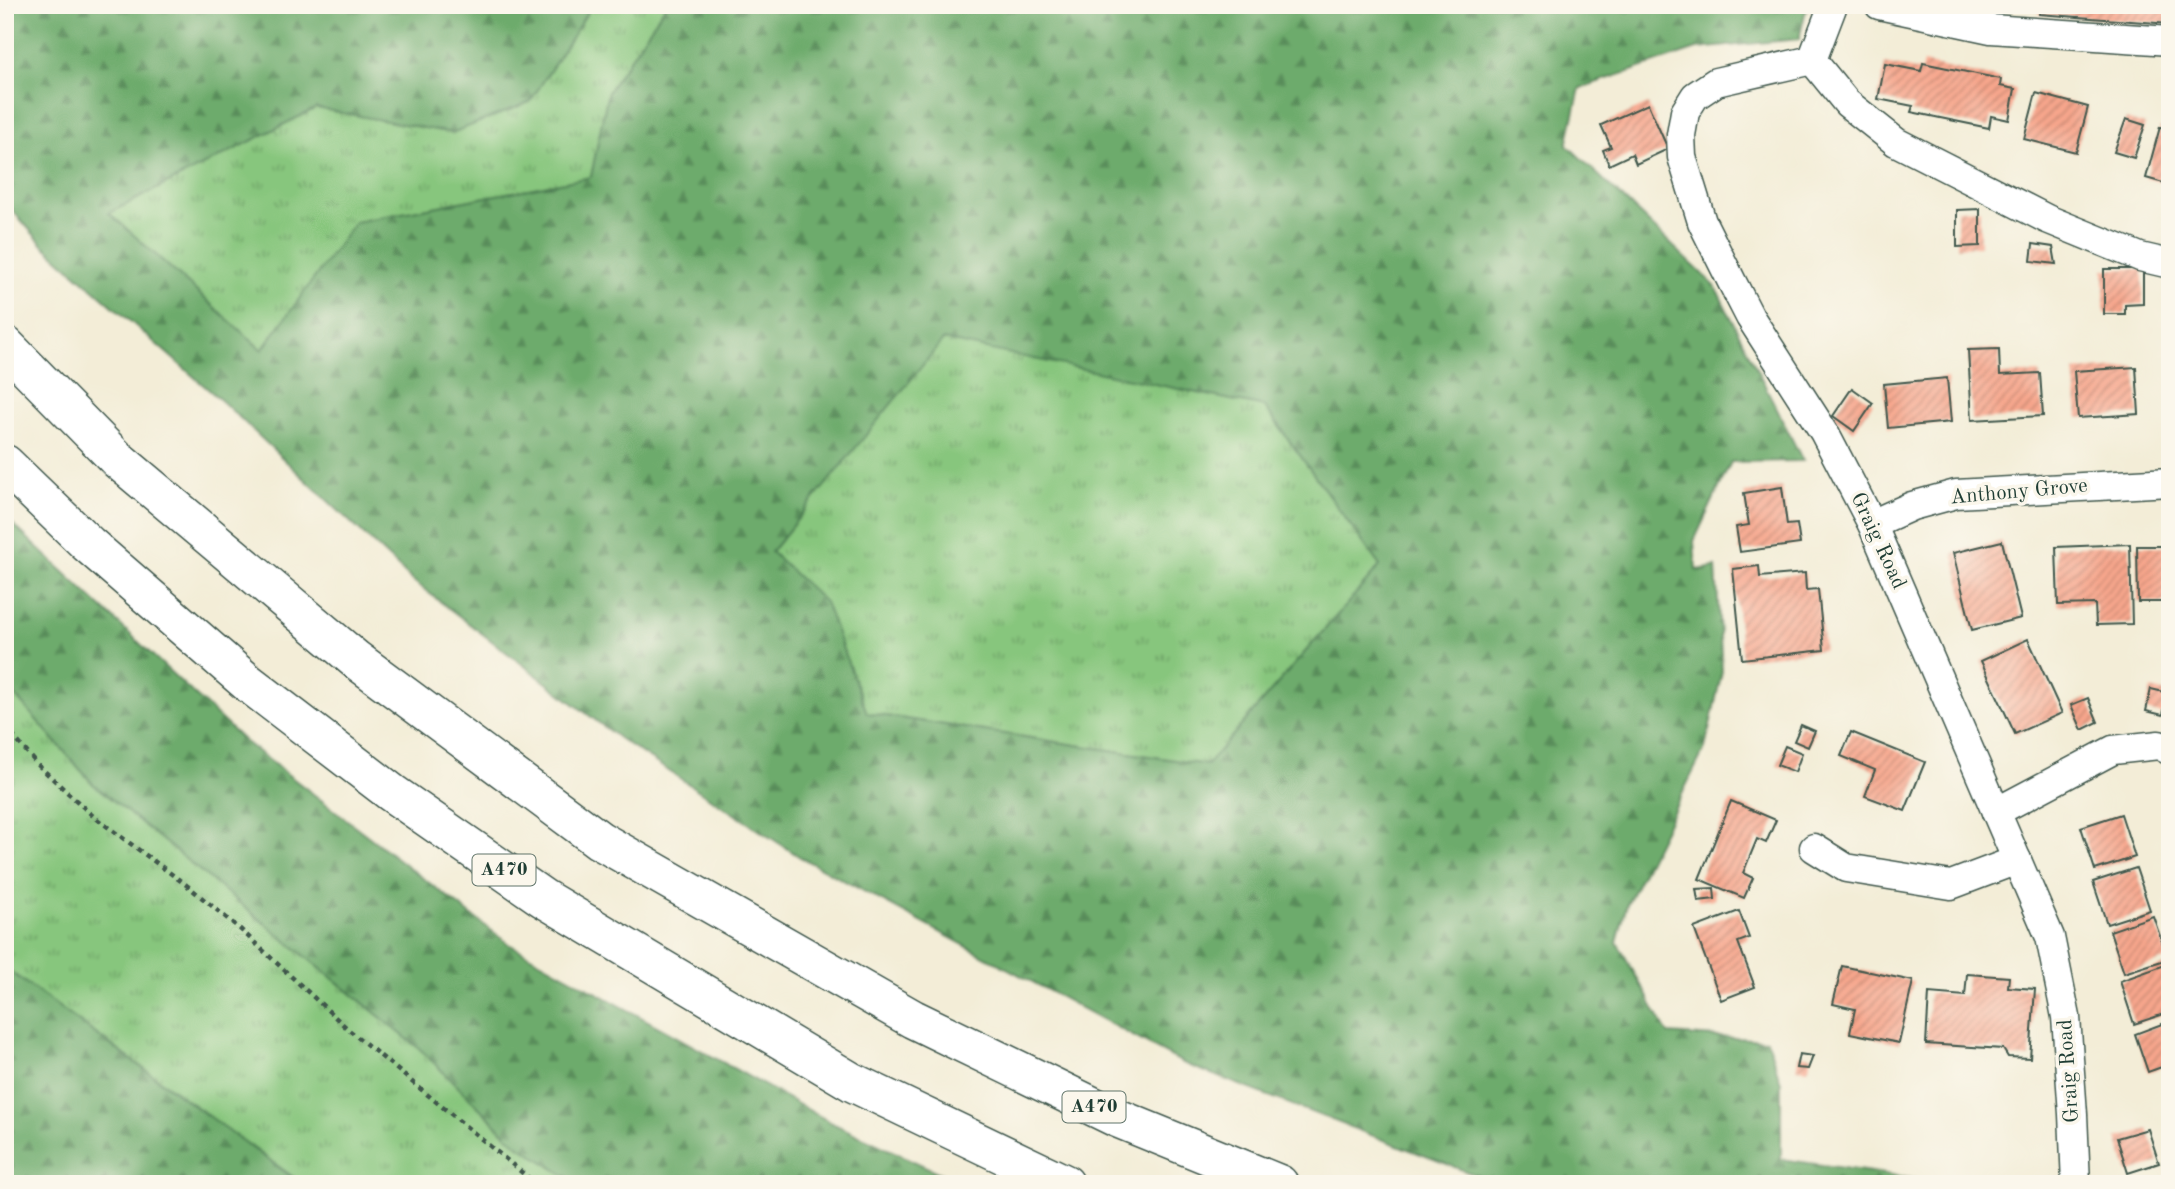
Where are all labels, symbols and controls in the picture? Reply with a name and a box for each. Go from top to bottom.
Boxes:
street label: Anthony Grove [1949,476,2089,508]
street label: Graig Road [1847,490,1909,592]
road number: A470 [472,855,536,886]
street label: Graig Road [2055,1018,2083,1124]
road number: A470 [1062,1092,1126,1122]

